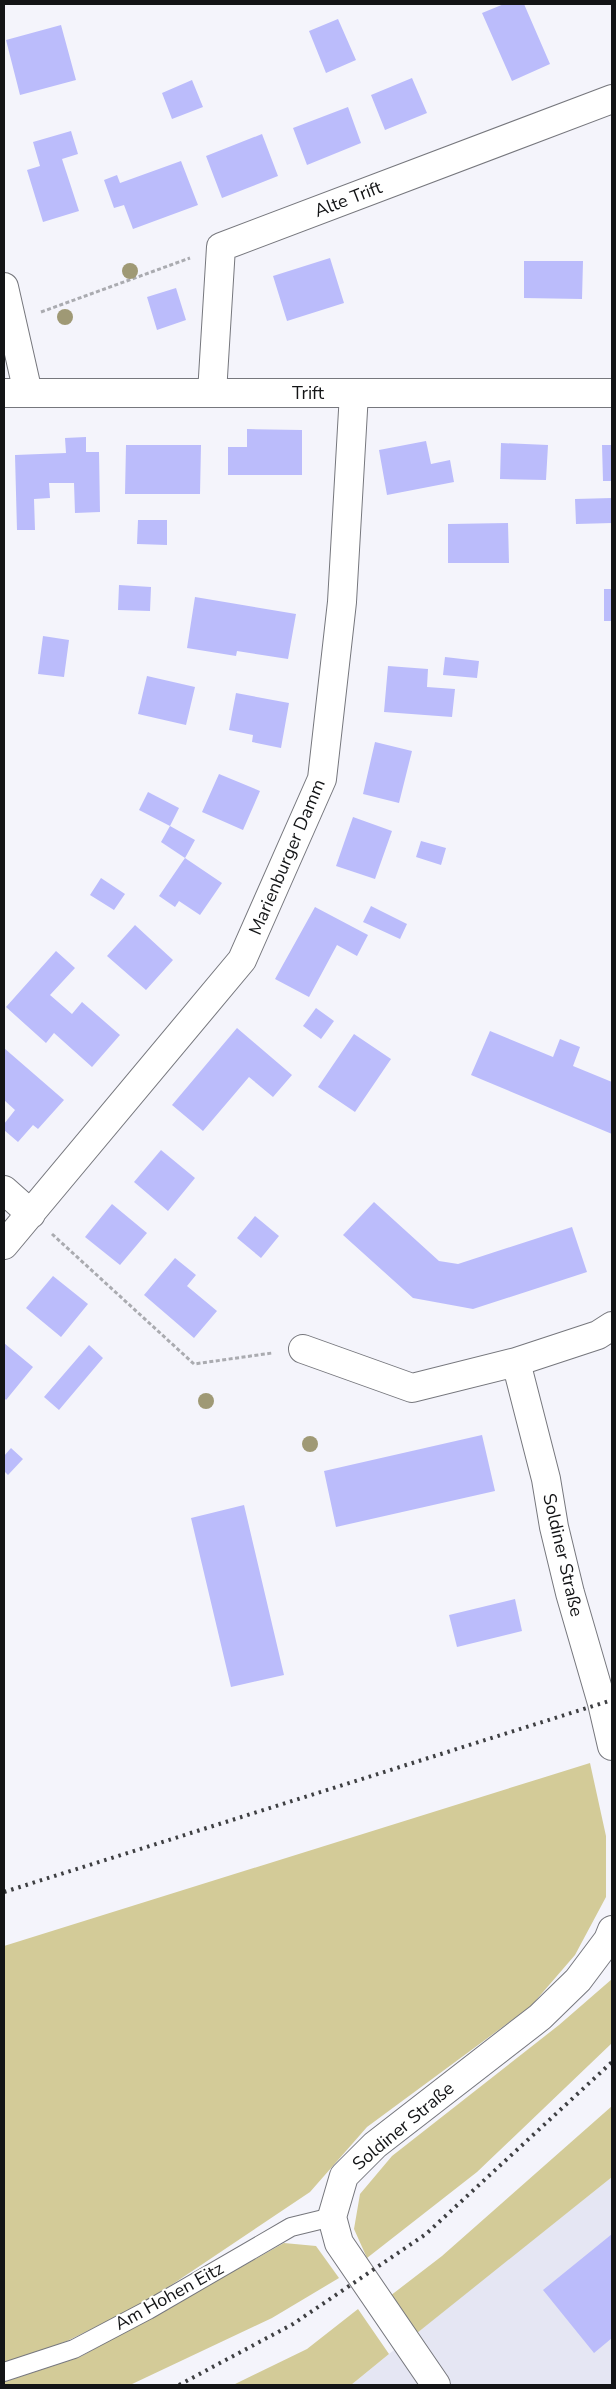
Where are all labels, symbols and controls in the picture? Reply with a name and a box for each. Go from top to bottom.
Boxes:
street label: Alte Trift [311,175,386,223]
street label: Trift [292,381,325,405]
street label: Marienburger Damm [243,775,331,939]
street label: Soldiner Straße [537,1491,589,1619]
street label: Soldiner Straße [347,2076,459,2176]
street label: Am Hohen Eitz [110,2256,228,2336]

